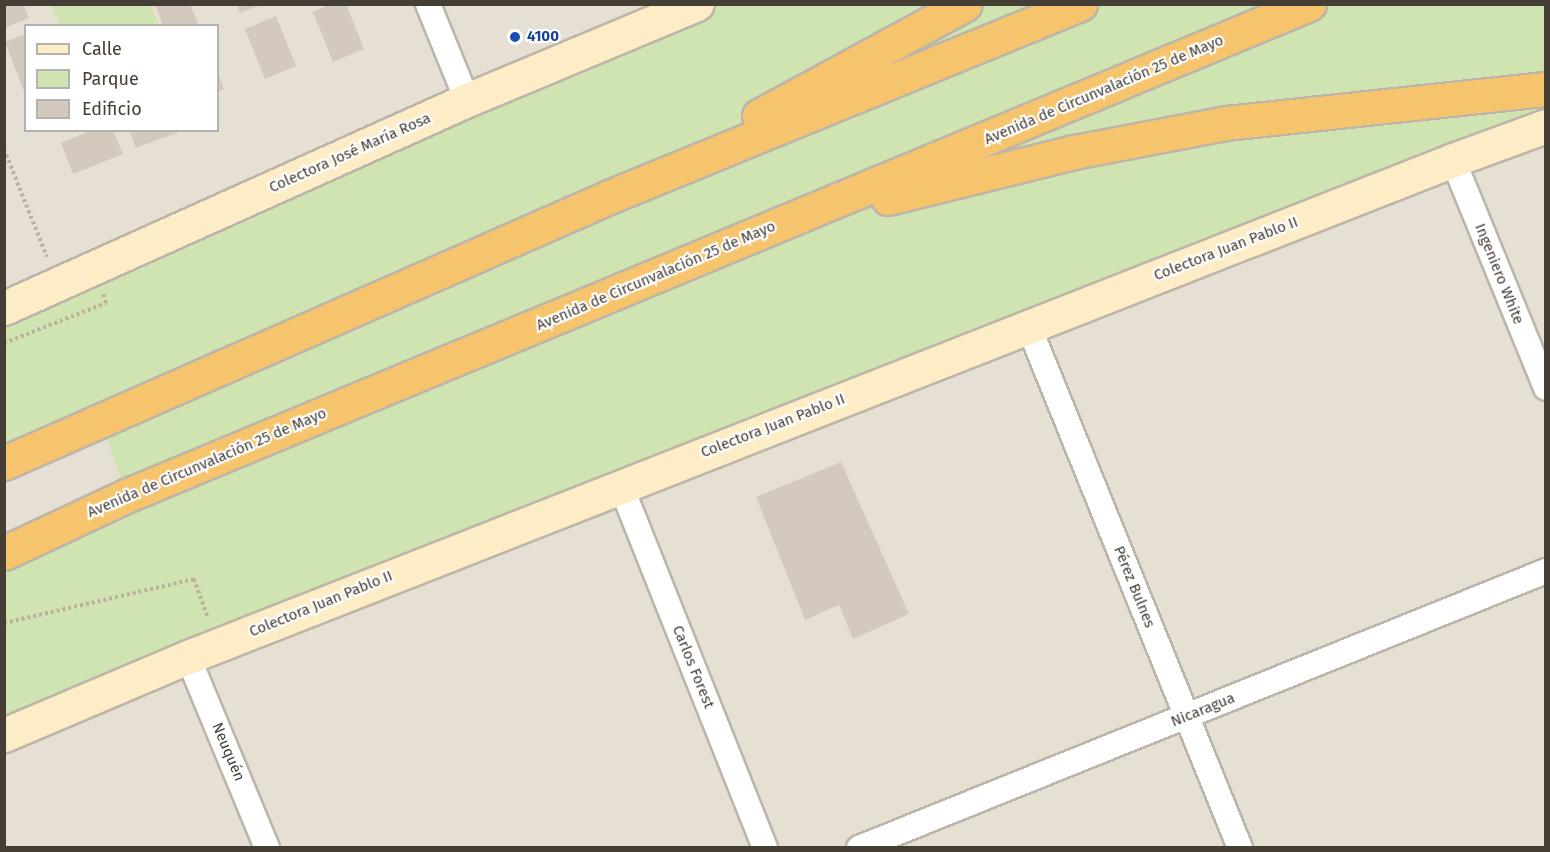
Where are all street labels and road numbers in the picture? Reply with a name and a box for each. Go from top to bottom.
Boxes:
street label: Avenida de Circunvalación 25 de Mayo [982,31,1226,149]
street label: Colectora José María Rosa [266,109,434,197]
street label: Colectora Juan Pablo II [1151,213,1301,285]
street label: Avenida de Circunvalación 25 de Mayo [534,217,778,335]
street label: Ingeniero White [1471,221,1527,327]
street label: Colectora Juan Pablo II [698,390,848,462]
street label: Avenida de Circunvalación 25 de Mayo [85,404,329,522]
street label: Pérez Bulnes [1109,543,1159,631]
street label: Colectora Juan Pablo II [247,567,395,641]
street label: Carlos Forest [668,623,718,711]
street label: Nicaragua [1168,689,1238,731]
street label: Neuquén [208,720,248,784]

